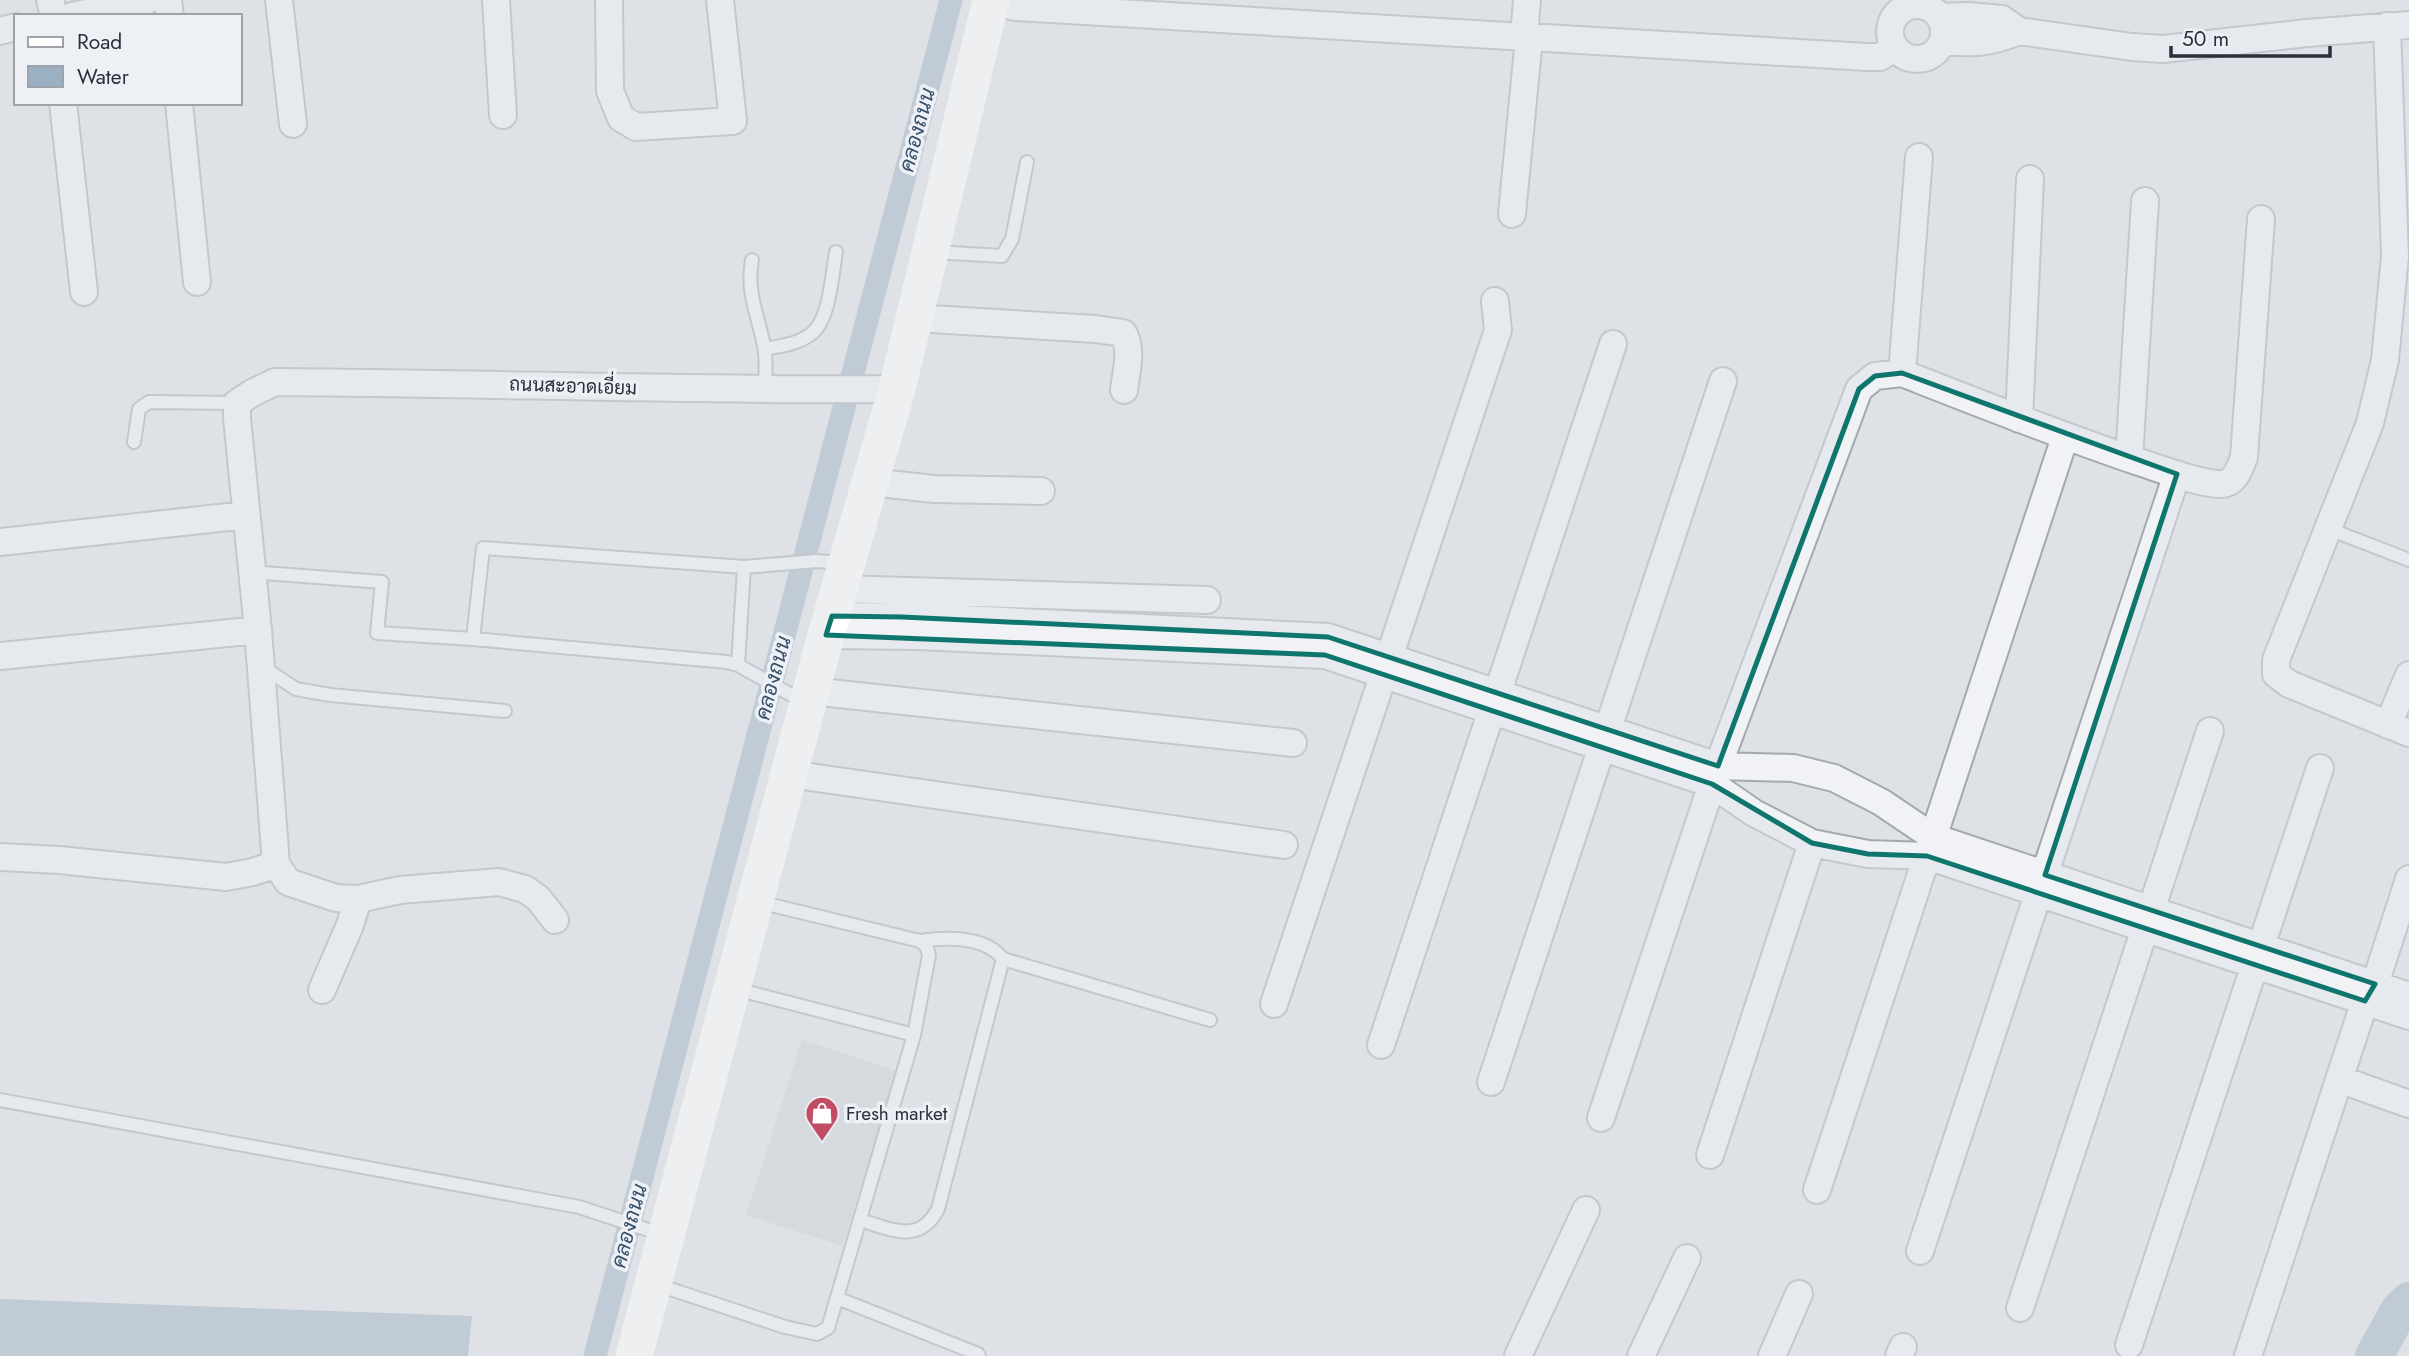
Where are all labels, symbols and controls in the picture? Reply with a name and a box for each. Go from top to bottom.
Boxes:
legend [14,14,242,105]
scale bar [2171,14,2330,58]
text: 50 m [2182,24,2229,54]
text: Road [77,27,122,57]
text: Water [77,62,130,92]
water label: คลองถนน [891,84,943,175]
street label: ถนนสะอาดเอี่ยม [509,366,637,402]
water label: คลองถนน [747,632,799,723]
shop icon: Fresh market [803,1094,841,1143]
place label: Fresh market [846,1100,948,1127]
water label: คลองถนน [603,1180,655,1271]

